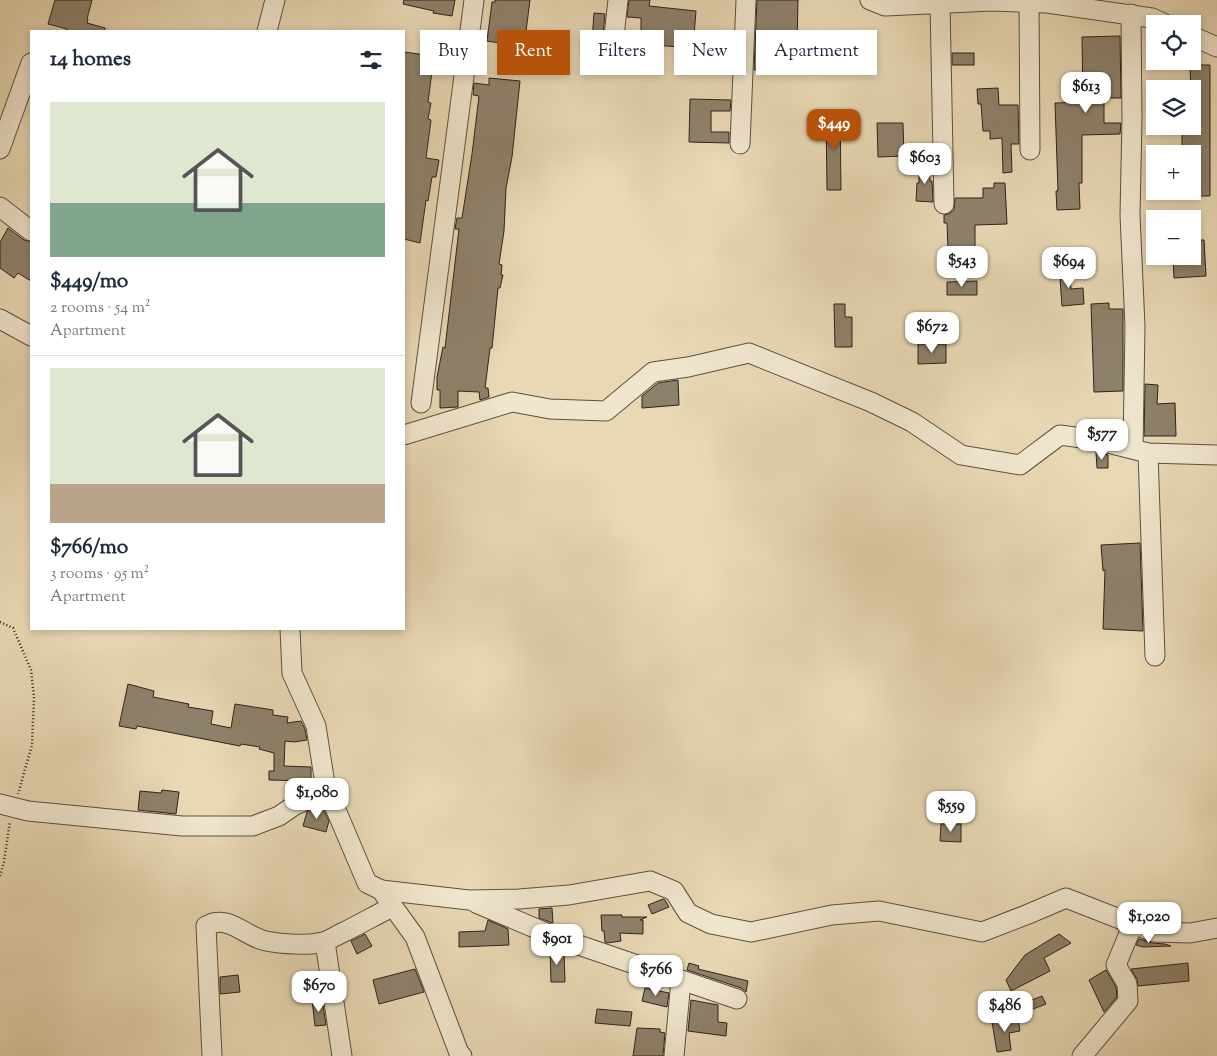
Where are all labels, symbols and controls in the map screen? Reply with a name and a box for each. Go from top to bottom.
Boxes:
map controls [1146,15,1201,265]
button: locate [1146,15,1201,70]
chip: Buy [420,30,487,75]
chip: Rent [497,30,570,75]
chip: Filters [580,30,664,75]
chip: New [674,30,746,75]
chip: Apartment [756,30,877,75]
text: 14 homes [50,45,131,75]
icon: filters [357,46,385,74]
pin: $613 [1056,72,1116,114]
text: $613 [1072,76,1100,99]
button: layers [1146,80,1201,135]
pin: $449 [804,108,864,151]
text: $449 [818,113,850,136]
icon: home [173,135,263,225]
pin: $603 [895,142,955,185]
button: + [1146,145,1201,200]
text: $603 [909,147,941,170]
button: − [1146,210,1201,265]
pin: $543 [932,246,992,288]
pin: $694 [1039,246,1099,289]
text: $543 [948,250,976,273]
text: $694 [1053,251,1085,274]
text: $449/mo [50,267,128,297]
text: 2 rooms · 54 m² [50,297,150,320]
pin: $672 [902,312,962,354]
text: $672 [916,316,948,339]
text: Apartment [50,320,126,343]
icon: home [173,400,263,490]
pin: $577 [1072,418,1132,461]
text: $577 [1087,423,1117,446]
text: $766/mo [50,533,128,563]
text: 3 rooms · 95 m² [50,563,149,586]
text: Apartment [50,586,126,609]
pin: $1,080 [276,778,358,820]
text: $1,080 [296,782,338,805]
pin: $559 [921,790,981,833]
text: $559 [937,795,965,818]
pin: $1,020 [1108,902,1190,944]
text: $1,020 [1128,906,1170,929]
pin: $901 [527,924,587,966]
text: $901 [542,928,572,951]
pin: $766 [626,954,686,997]
text: $766 [640,959,672,982]
pin: $670 [289,970,349,1013]
text: $670 [303,975,335,998]
pin: $486 [975,990,1035,1033]
text: $486 [989,995,1021,1018]

